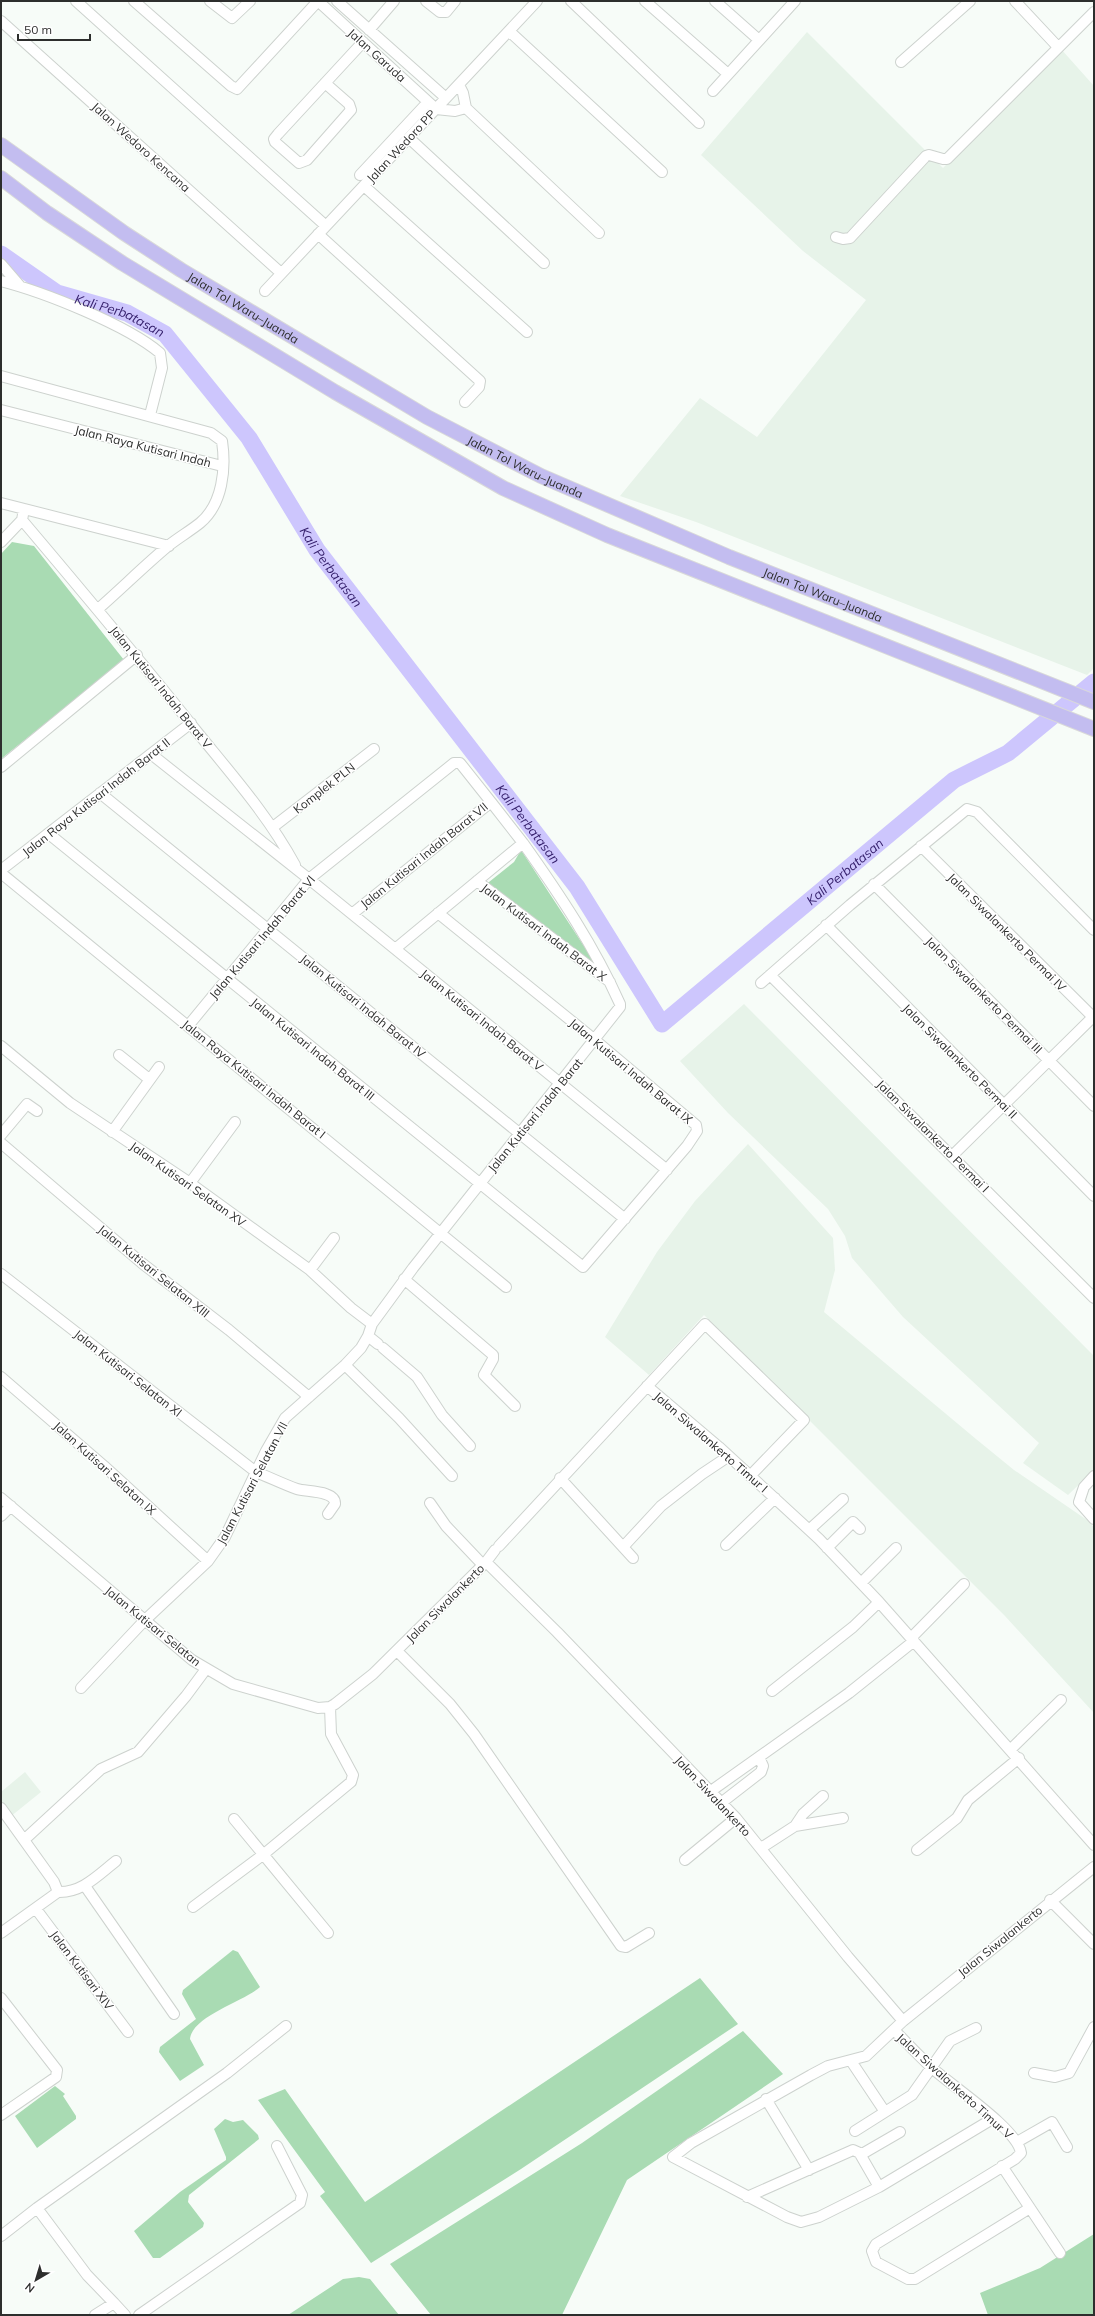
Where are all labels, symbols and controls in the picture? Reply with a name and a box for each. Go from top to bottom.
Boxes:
scale bar [18,16,90,42]
text: 50 m [24,22,52,37]
street label: Jalan Garuda [345,25,409,85]
street label: Jalan Wedoro Kencana [89,99,193,195]
street label: Jalan Wedoro PP [363,106,439,186]
street label: Jalan Tol Waru–Juanda [185,268,302,346]
water label: Kali Perbatasan [73,291,167,340]
street label: Jalan Raya Kutisari Indah [73,422,213,470]
street label: Jalan Tol Waru–Juanda [465,432,586,501]
water label: Kali Perbatasan [297,524,366,610]
street label: Jalan Tol Waru–Juanda [761,564,885,625]
street label: Jalan Kutisari Indah Barat V [107,623,216,752]
street label: Jalan Raya Kutisari Indah Barat II [19,735,173,859]
street label: Komplek PLN [290,759,358,817]
water label: Kali Perbatasan [493,781,564,867]
street label: Jalan Kutisari Indah Barat VII [357,799,491,911]
water label: Kali Perbatasan [803,835,886,908]
street label: Jalan Siwalankerto Permai IV [945,870,1070,995]
street label: Jalan Kutisari Indah Barat VI [206,872,318,1002]
street label: Jalan Kutisari Indah Barat X [478,880,610,984]
street label: Jalan Siwalankerto Permai III [922,933,1046,1057]
street label: Jalan Kutisari Indah Barat IV [297,951,429,1062]
street label: Jalan Kutisari Indah Barat V [418,966,547,1075]
street label: Jalan Kutisari Indah Barat III [248,995,378,1103]
street label: Jalan Siwalankerto Permai II [900,1001,1020,1121]
street label: Jalan Kutisari Indah Barat IX [566,1015,696,1127]
street label: Jalan Raya Kutisari Indah Barat I [179,1016,329,1142]
street label: Jalan Kutisari Indah Barat [484,1055,586,1175]
street label: Jalan Siwalankerto Permai I [874,1077,992,1195]
street label: Jalan Kutisari Selatan XV [127,1138,249,1230]
street label: Jalan Kutisari Selatan XIII [95,1221,213,1321]
street label: Jalan Kutisari Selatan XI [71,1326,185,1420]
street label: Jalan Siwalankerto Timur I [651,1389,771,1495]
street label: Jalan Kutisari Selatan IX [51,1418,160,1518]
street label: Jalan Kutisari Selatan VII [213,1419,291,1547]
street label: Jalan Siwalankerto [403,1561,487,1645]
street label: Jalan Kutisari Selatan [102,1583,204,1669]
street label: Jalan Siwalankerto [672,1753,754,1839]
street label: Jalan Siwalankerto [955,1902,1045,1980]
street label: Jalan Kutisari XIV [47,1927,117,2013]
street label: Jalan Siwalankerto Timur V [894,2030,1017,2143]
north arrow [16,2260,56,2300]
text: N [22,2280,37,2296]

